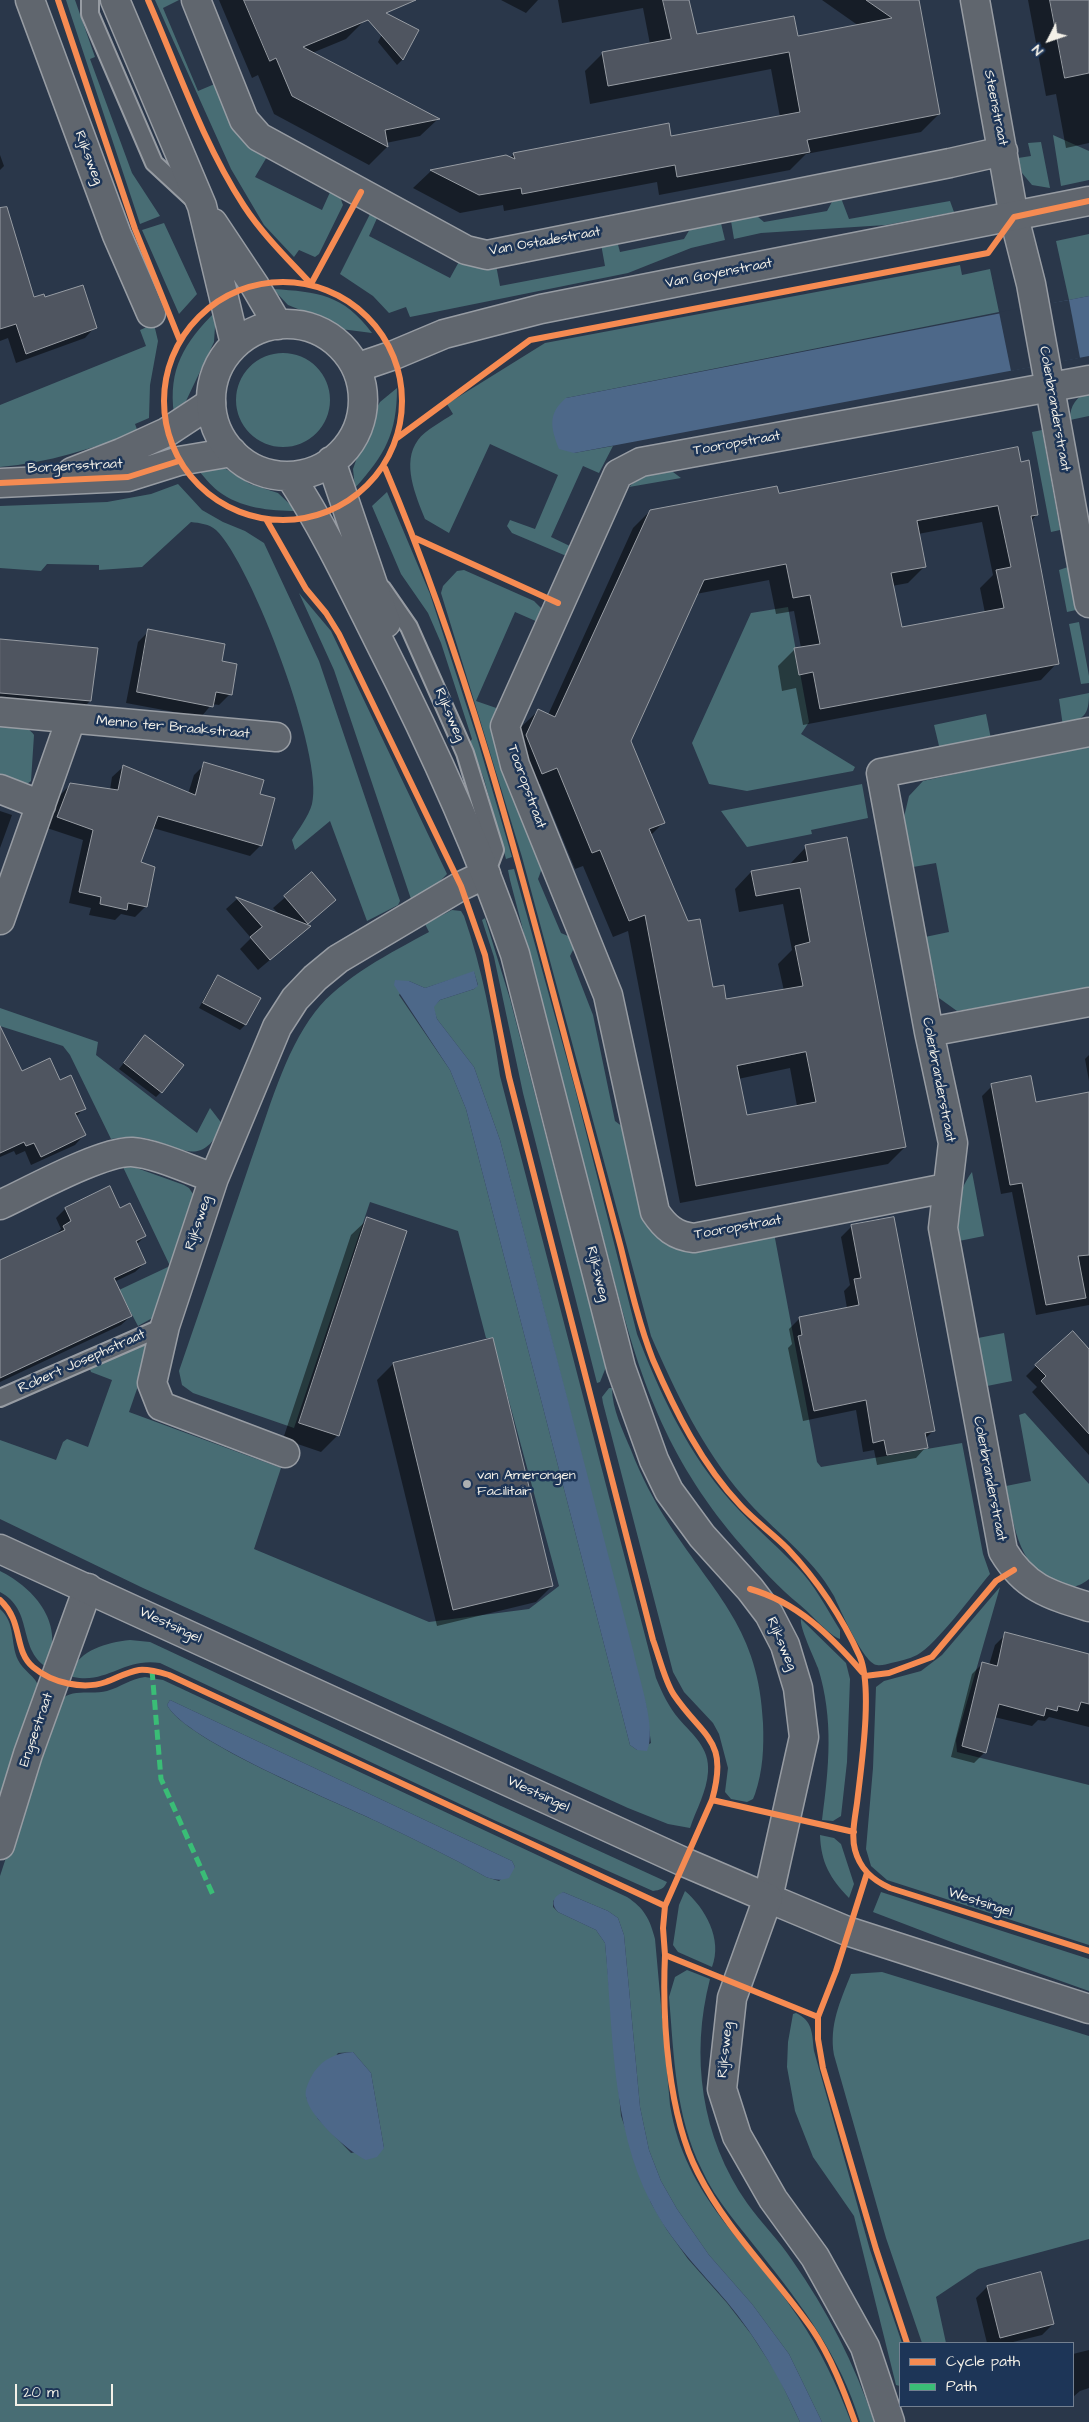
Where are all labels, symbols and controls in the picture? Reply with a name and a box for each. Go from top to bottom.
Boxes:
north arrow [1024,15,1074,65]
text: N [1027,40,1048,60]
street label: Steenstraat [979,69,1011,147]
street label: Rijksweg [70,129,106,187]
street label: Van Ostadestraat [488,224,602,260]
street label: Van Goyenstraat [664,255,774,293]
street label: Colenbranderstraat [1035,345,1073,473]
street label: Tooropstraat [692,428,782,460]
street label: Borgersstraat [27,456,123,478]
street label: Rijksweg [430,686,468,744]
street label: Menno ter Braakstraat [96,713,250,743]
street label: Tooropstraat [503,743,549,831]
street label: Colenbranderstraat [918,1016,958,1144]
street label: Rijksweg [182,1194,216,1252]
street label: Tooropstraat [693,1212,783,1244]
street label: Rijksweg [582,1245,612,1303]
street label: Robert Josephstraat [16,1326,148,1398]
street label: Colenbranderstraat [969,1415,1009,1543]
place label: van Amerongen Facilitair [477,1468,576,1500]
marker: van Amerongen Facilitair [461,1478,473,1490]
street label: Westsingel [136,1604,204,1648]
street label: Rijksweg [762,1615,800,1673]
street label: Engsestraat [16,1691,58,1769]
street label: Westsingel [504,1773,572,1817]
street label: Westsingel [946,1885,1014,1921]
street label: Rijksweg [715,2021,737,2079]
legend [899,2342,1074,2407]
text: Cycle path [946,2351,1020,2372]
scale bar [18,2374,115,2406]
text: Path [946,2376,977,2397]
text: 20 m [23,2382,59,2403]

